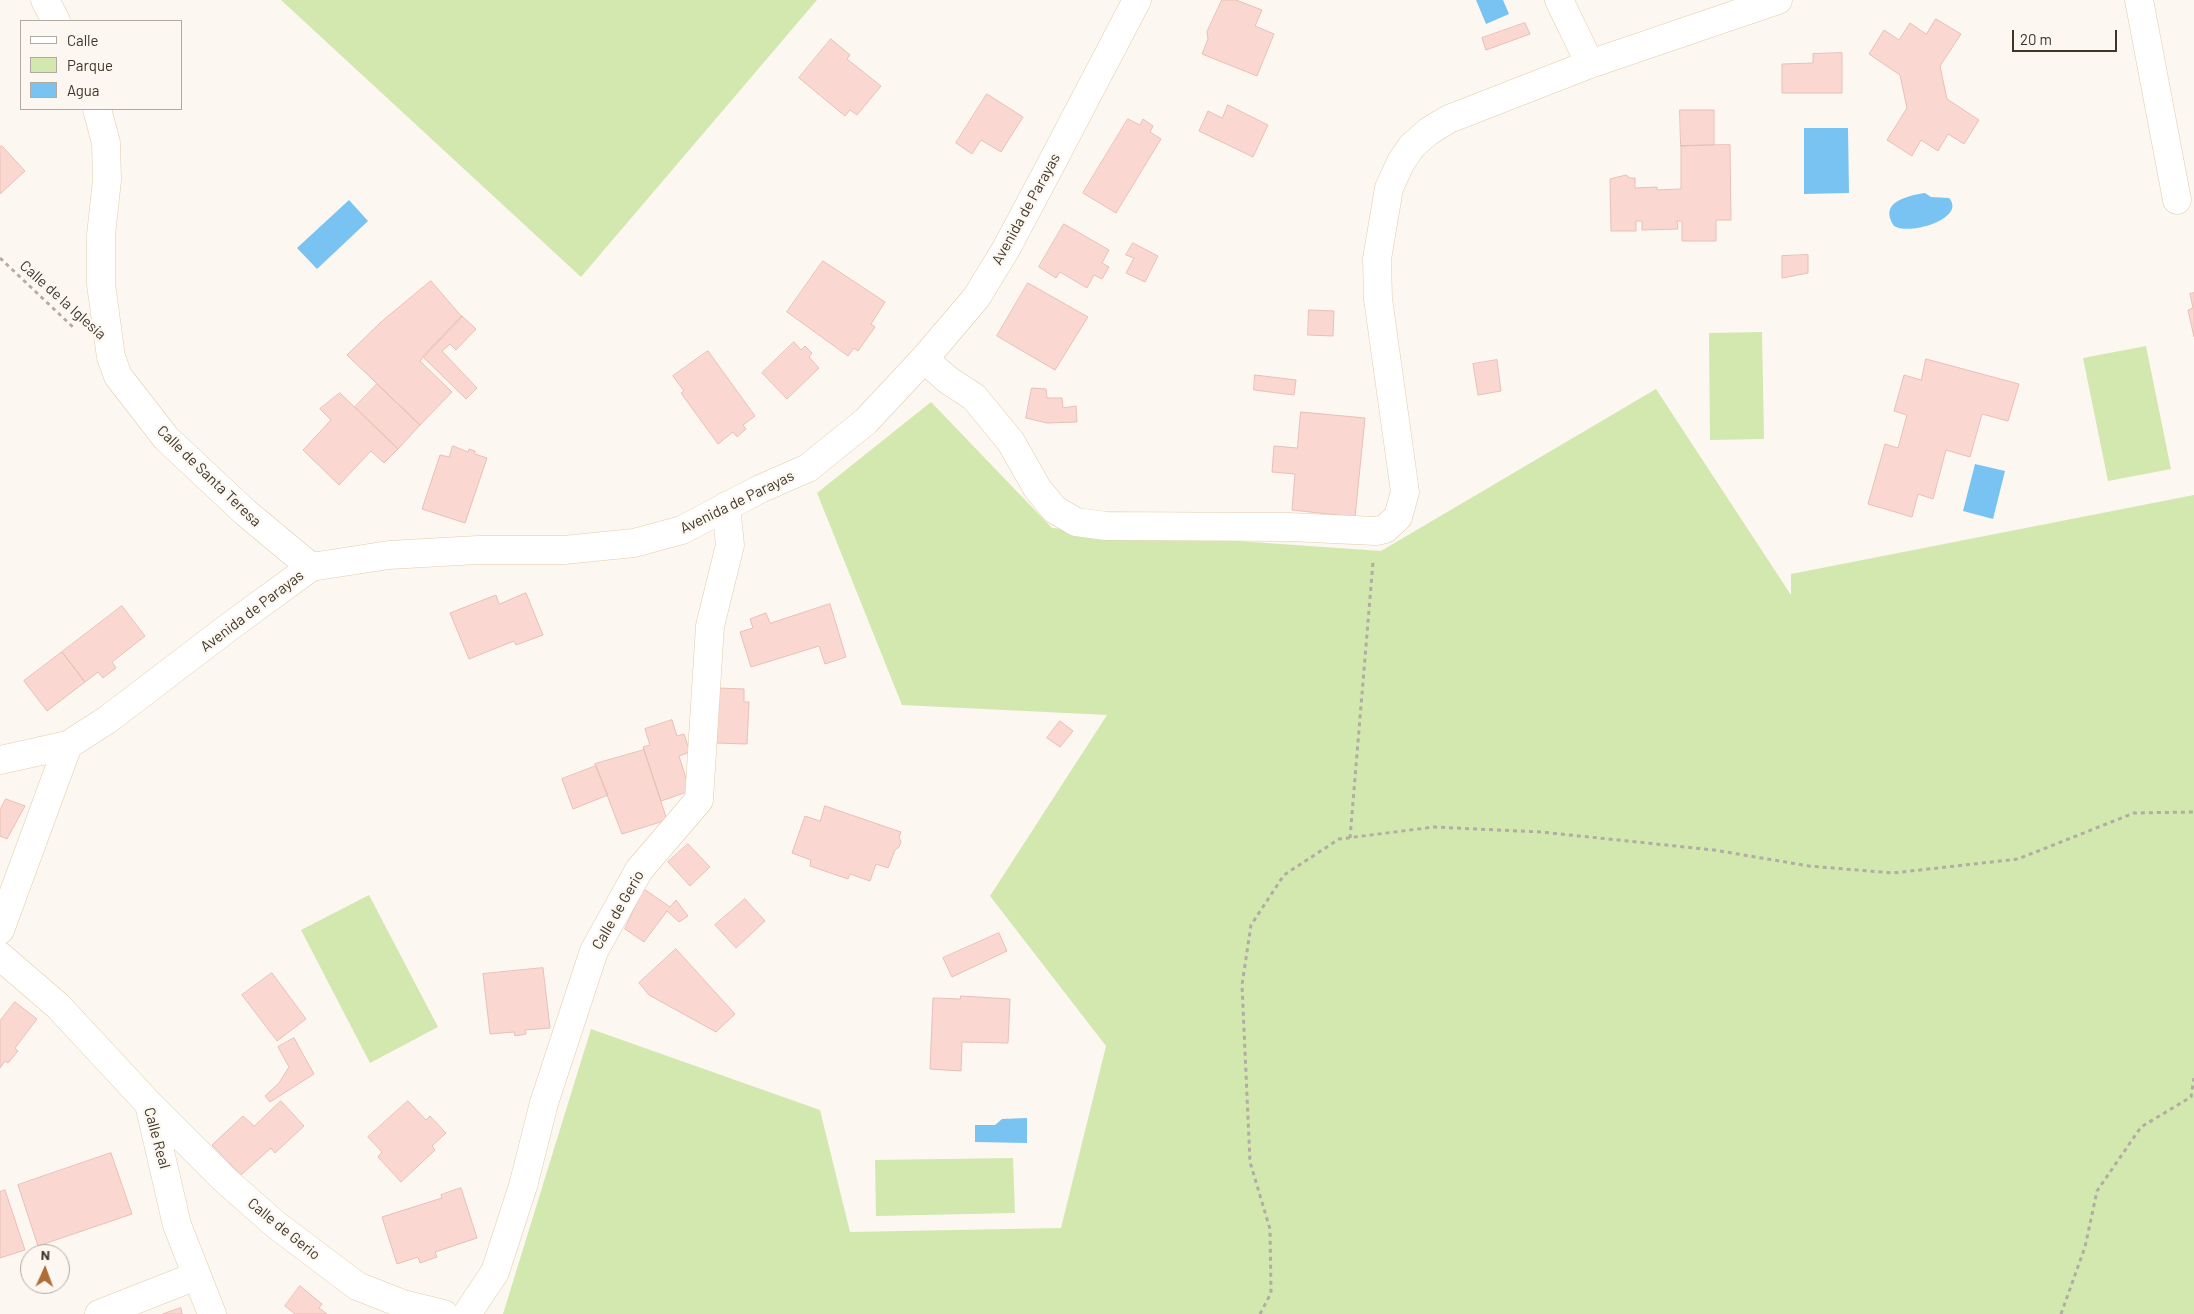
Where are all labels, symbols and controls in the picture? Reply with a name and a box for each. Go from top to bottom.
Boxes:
legend [20,20,182,110]
scale bar [2014,20,2119,52]
text: 20 m [2020,30,2052,48]
text: Calle [67,31,99,49]
text: Parque [67,56,113,74]
text: Agua [67,81,100,99]
street label: Avenida de Parayas [988,150,1064,268]
street label: Calle de la Iglesia [16,257,110,343]
street label: Calle de Santa Teresa [153,422,265,530]
street label: Avenida de Parayas [677,467,797,537]
street label: Avenida de Parayas [197,566,307,656]
street label: Calle de Gerio [588,867,648,953]
street label: Calle Real [140,1105,174,1171]
street label: Calle de Gerio [244,1194,324,1264]
north arrow [20,1244,70,1294]
text: N [41,1246,50,1263]

